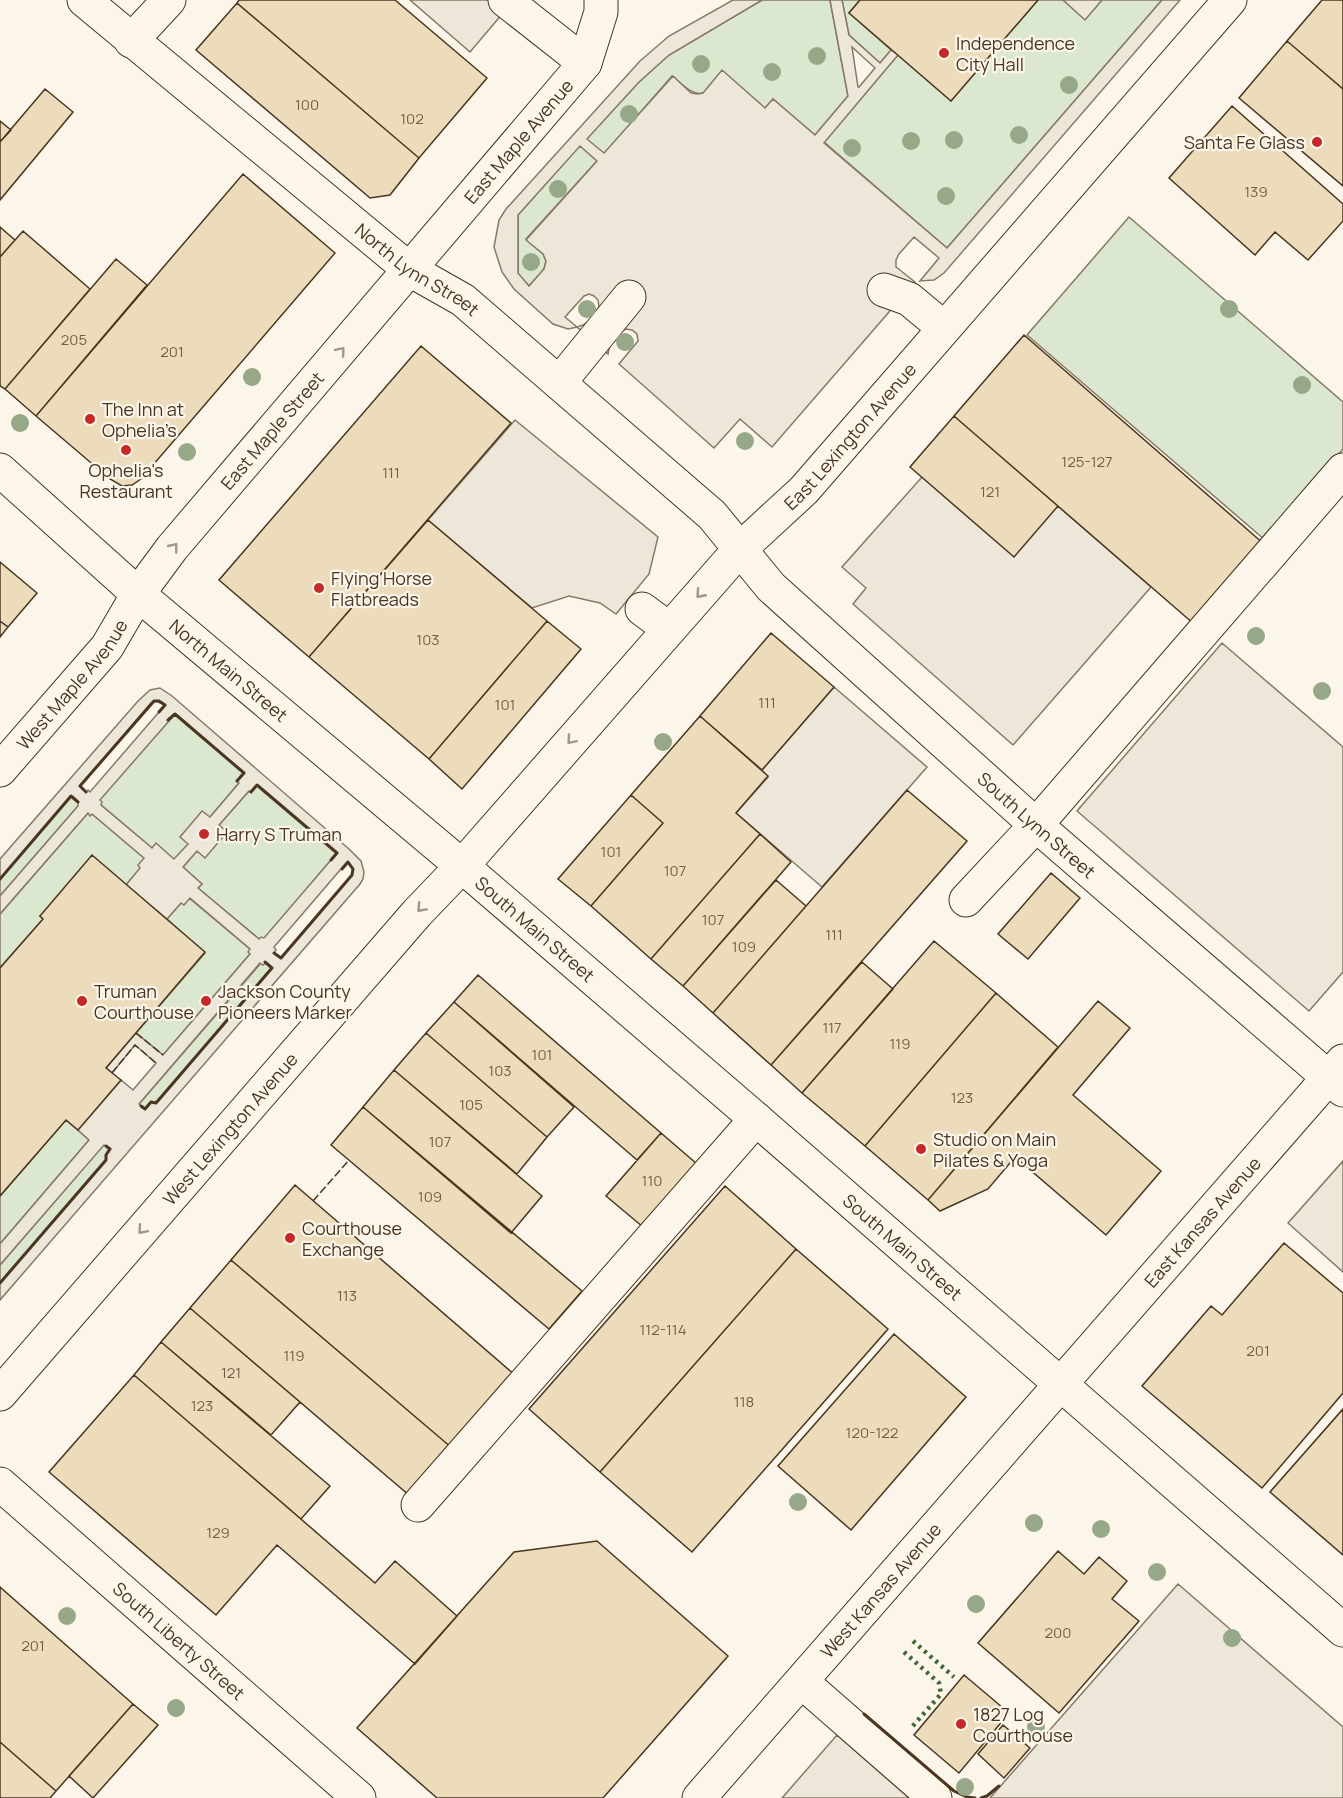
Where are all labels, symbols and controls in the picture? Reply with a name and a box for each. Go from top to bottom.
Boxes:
place label: Independence City Hall [956,31,1075,76]
marker: Independence City Hall [937,46,951,60]
street label: East Maple Avenue [459,74,578,208]
house number: 100 [295,94,319,115]
house number: 102 [400,108,424,129]
place label: Santa Fe Glass [1184,130,1305,154]
marker: Santa Fe Glass [1310,135,1324,149]
house number: 139 [1244,181,1268,202]
street label: North Lynn Street [350,218,485,321]
house number: 205 [61,329,87,350]
house number: 201 [160,341,184,362]
one-way arrow [334,347,345,358]
street label: East Lexington Avenue [779,358,921,515]
street label: East Maple Street [215,366,329,494]
place label: The Inn at Ophelia’s [102,397,184,442]
marker: The Inn at Ophelia’s [83,412,97,426]
marker: Ophelia's Restaurant [119,443,133,457]
house number: 125-127 [1061,451,1113,472]
place label: Ophelia's Restaurant [79,458,173,503]
house number: 111 [382,462,400,483]
house number: 121 [980,481,1000,502]
one-way arrow [166,543,177,554]
place label: Flying Horse Flatbreads [331,566,432,611]
marker: Flying Horse Flatbreads [312,581,326,595]
one-way arrow [696,587,707,598]
street label: North Main Street [165,614,293,727]
street label: West Maple Avenue [11,615,133,755]
house number: 103 [416,629,440,650]
house number: 111 [758,692,776,713]
house number: 101 [495,694,515,715]
one-way arrow [567,733,578,744]
street label: South Lynn Street [973,766,1101,883]
place label: Harry S Truman [216,822,342,846]
marker: Harry S Truman [197,827,211,841]
house number: 101 [601,841,621,862]
house number: 107 [664,860,686,881]
street label: South Main Street [470,871,600,987]
one-way arrow [418,901,429,912]
house number: 107 [702,909,724,930]
house number: 111 [825,924,843,945]
house number: 109 [732,936,756,957]
place label: Truman Courthouse [94,979,194,1024]
place label: Jackson County Pioneers Marker [218,979,352,1024]
marker: Truman Courthouse [75,994,89,1008]
marker: Jackson County Pioneers Marker [199,994,213,1008]
house number: 117 [822,1017,842,1038]
house number: 119 [889,1033,911,1054]
house number: 101 [532,1044,552,1065]
street label: West Lexington Avenue [157,1047,303,1210]
house number: 103 [488,1060,512,1081]
house number: 123 [951,1087,973,1108]
house number: 105 [459,1094,483,1115]
place label: Studio on Main Pilates & Yoga [933,1127,1056,1172]
house number: 107 [429,1131,451,1152]
marker: Studio on Main Pilates & Yoga [914,1142,928,1156]
street label: East Kansas Avenue [1139,1151,1266,1292]
house number: 110 [642,1170,662,1191]
house number: 109 [418,1186,442,1207]
street label: South Main Street [838,1188,967,1305]
place label: Courthouse Exchange [302,1216,402,1261]
one-way arrow [138,1223,149,1234]
marker: Courthouse Exchange [283,1231,297,1245]
house number: 113 [337,1285,357,1306]
house number: 112-114 [639,1319,687,1340]
house number: 201 [1246,1340,1270,1361]
house number: 119 [283,1345,305,1366]
house number: 121 [221,1362,241,1383]
house number: 118 [734,1391,754,1412]
house number: 123 [191,1395,213,1416]
house number: 120-122 [846,1422,898,1443]
street label: West Kansas Avenue [815,1517,946,1663]
house number: 129 [206,1522,230,1543]
street label: South Liberty Street [108,1576,250,1705]
house number: 200 [1045,1622,1071,1643]
house number: 201 [21,1635,45,1656]
place label: 1827 Log Courthouse [973,1702,1073,1747]
marker: 1827 Log Courthouse [954,1717,968,1731]

